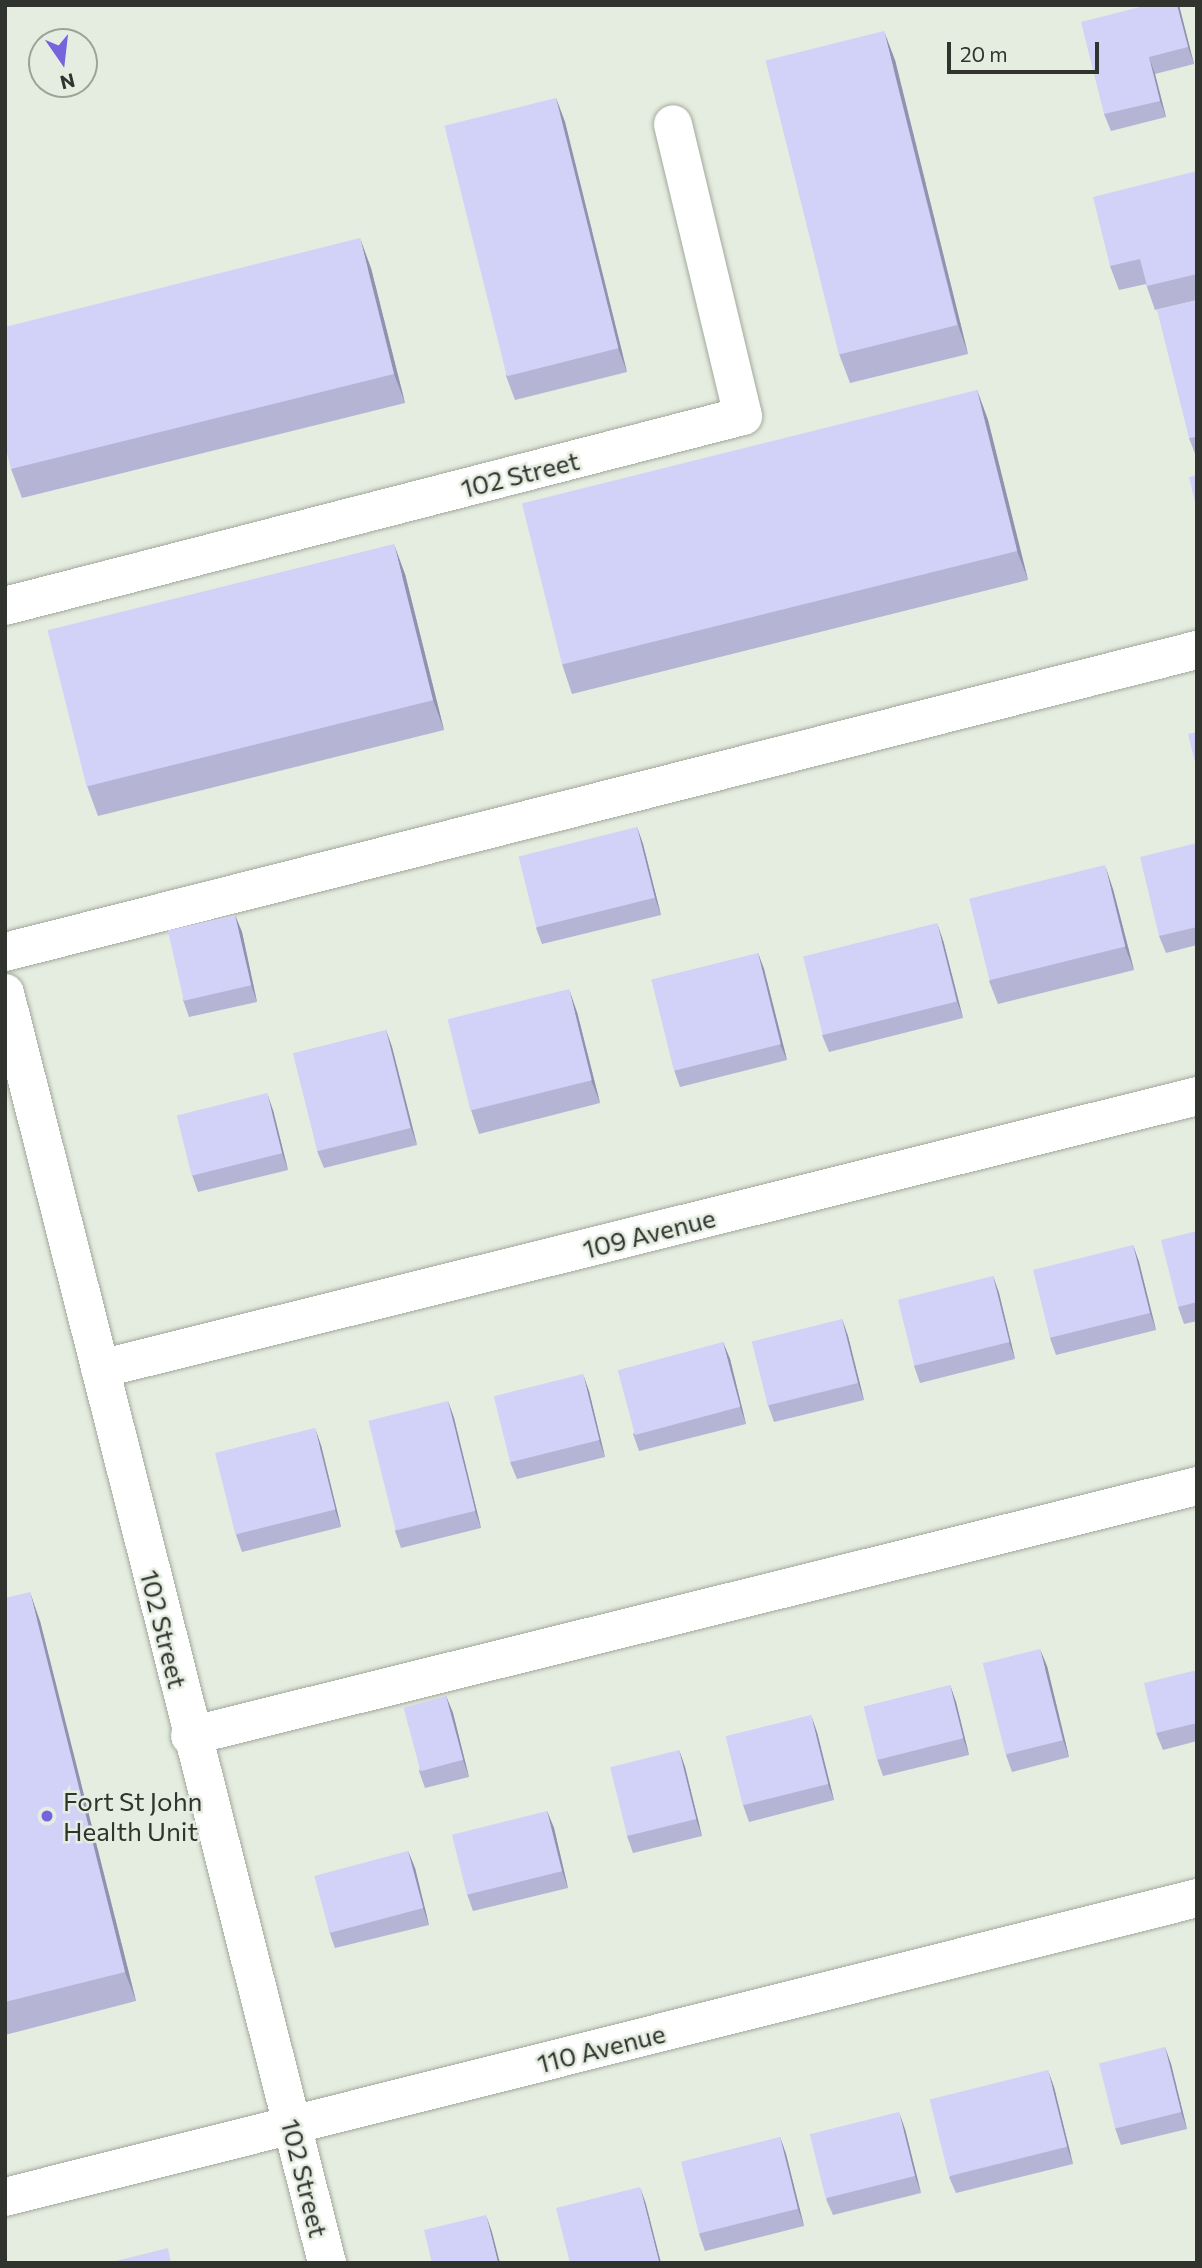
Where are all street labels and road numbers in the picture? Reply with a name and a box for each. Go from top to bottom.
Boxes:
street label: 102 Street [458,444,582,504]
street label: 109 Avenue [579,1201,719,1265]
street label: 102 Street [134,1567,194,1691]
street label: 110 Avenue [534,2017,668,2079]
street label: 102 Street [275,2116,335,2240]

